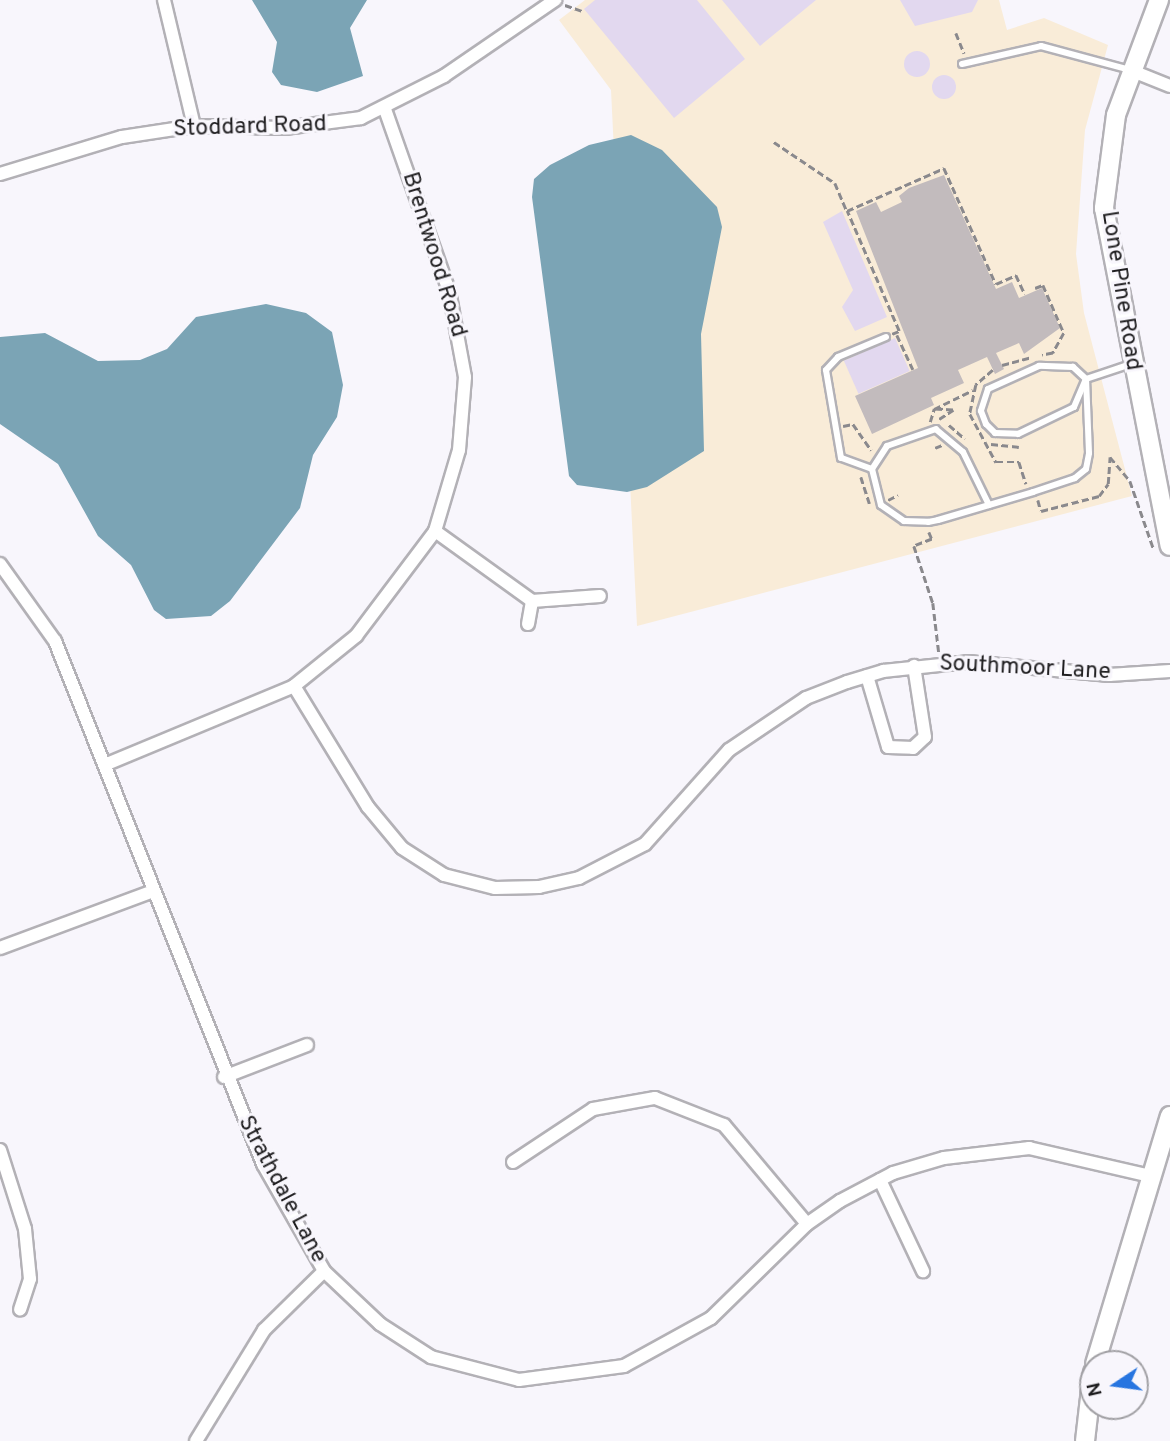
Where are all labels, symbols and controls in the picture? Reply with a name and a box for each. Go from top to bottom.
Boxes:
street label: Stoddard Road [173,112,327,144]
street label: Brentwood Road [395,169,471,341]
street label: Lone Pine Road [1094,209,1146,373]
street label: Southmoor Lane [939,651,1111,687]
street label: Strathdale Lane [231,1112,331,1268]
north arrow [1079,1350,1149,1420]
text: N [1082,1380,1109,1399]

